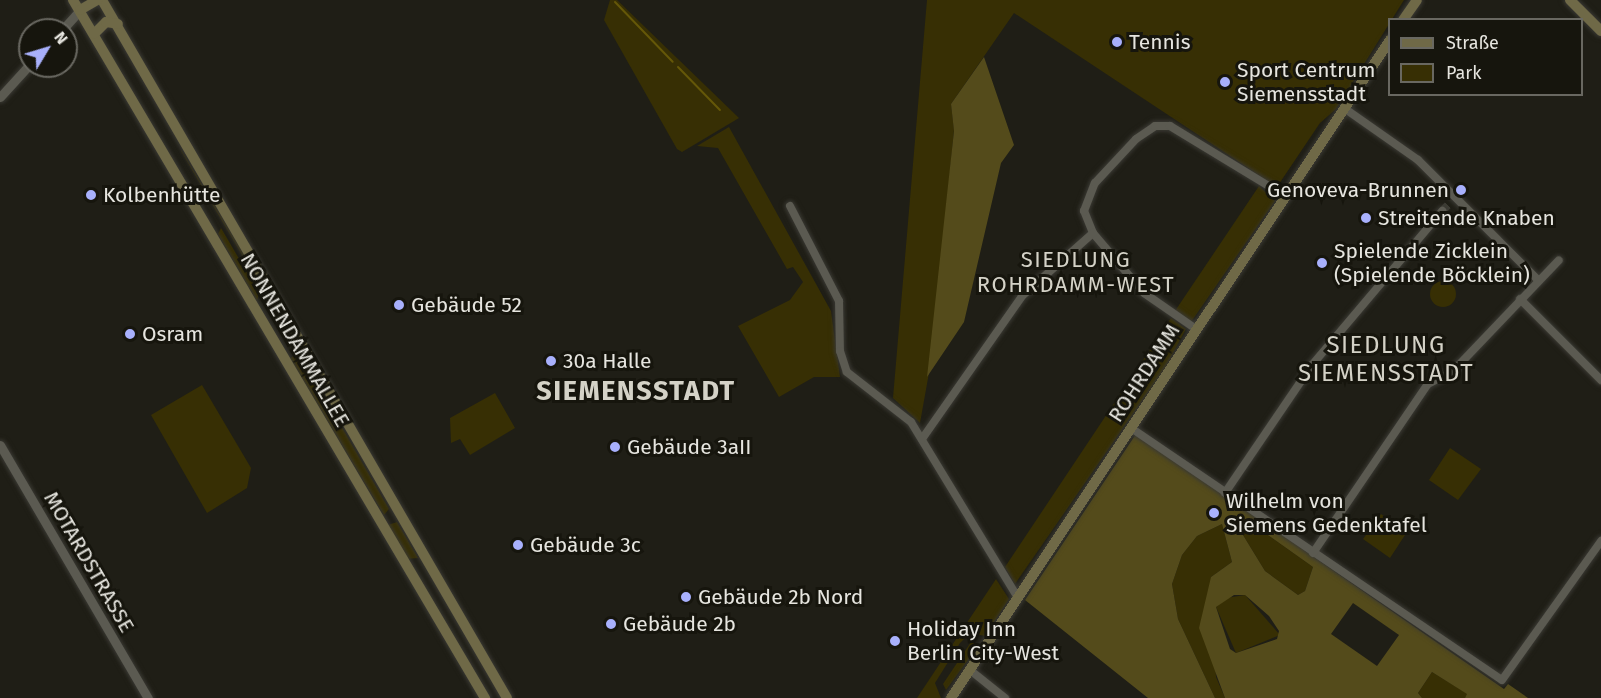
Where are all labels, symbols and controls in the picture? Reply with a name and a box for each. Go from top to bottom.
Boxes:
north arrow [18,18,78,78]
legend [1388,18,1583,96]
text: N [50,28,72,48]
place label: Tennis [1129,29,1190,55]
text: Straße [1446,32,1499,54]
marker: Tennis [1110,35,1124,49]
place label: Sport Centrum Siemensstadt [1237,57,1375,107]
text: Park [1446,62,1481,84]
marker: Sport Centrum Siemensstadt [1218,75,1232,89]
place label: Genoveva-Brunnen [1267,177,1449,203]
place label: Kolbenhütte [103,182,221,208]
marker: Genoveva-Brunnen [1454,183,1468,197]
marker: Kolbenhütte [84,188,98,202]
place label: Streitende Knaben [1378,205,1555,231]
marker: Streitende Knaben [1359,211,1373,225]
place label: Spielende Zicklein (Spielende Böcklein) [1334,238,1530,288]
district label: SIEDLUNG ROHRDAMM-WEST [977,246,1175,298]
street label: NONNENDAMMALLEE [235,249,355,431]
marker: Spielende Zicklein (Spielende Böcklein) [1315,256,1329,270]
place label: Gebäude 52 [411,292,522,318]
marker: Gebäude 52 [392,298,406,312]
street label: ROHRDAMM [1103,319,1185,427]
place label: Osram [142,321,203,347]
marker: Osram [123,327,137,341]
district label: SIEDLUNG SIEMENSSTADT [1298,332,1474,388]
place label: 30a Halle [563,348,651,374]
marker: 30a Halle [544,354,558,368]
district label: SIEMENSSTADT [536,376,736,408]
place label: Gebäude 3aII [627,434,751,460]
marker: Gebäude 3aII [608,440,622,454]
street label: MOTARDSTRASSE [38,487,140,637]
place label: Wilhelm von Siemens Gedenktafel [1226,488,1427,538]
marker: Wilhelm von Siemens Gedenktafel [1207,506,1221,520]
place label: Gebäude 3c [530,532,641,558]
marker: Gebäude 3c [511,538,525,552]
place label: Gebäude 2b Nord [698,584,863,610]
marker: Gebäude 2b Nord [679,590,693,604]
place label: Gebäude 2b [623,611,736,637]
place label: Holiday Inn Berlin City-West [907,616,1059,666]
marker: Gebäude 2b [604,617,618,631]
marker: Holiday Inn Berlin City-West [888,634,902,648]

